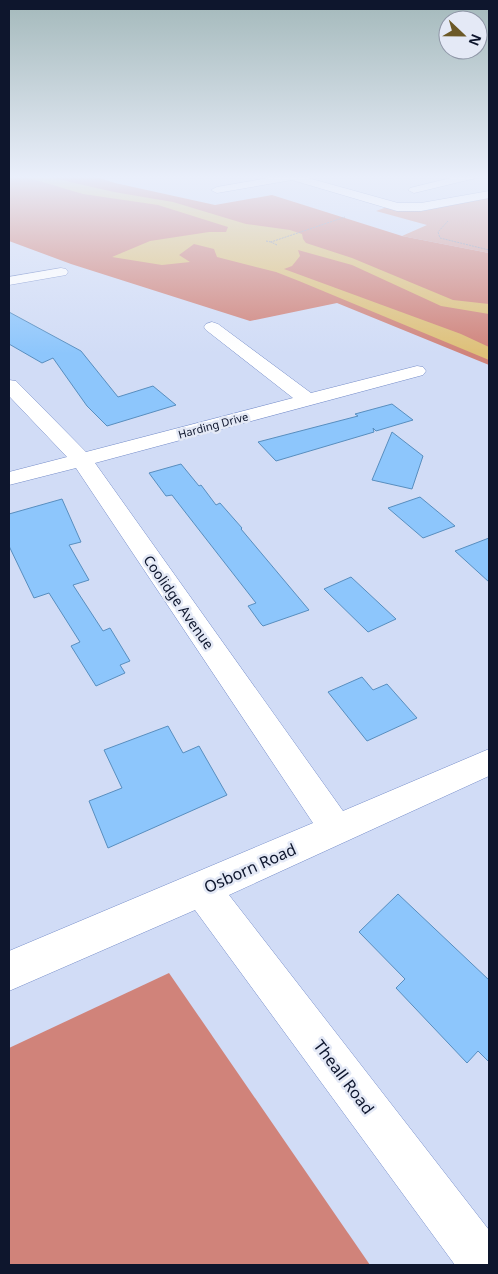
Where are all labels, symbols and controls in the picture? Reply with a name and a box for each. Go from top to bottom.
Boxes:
north arrow [438,10,488,60]
text: N [465,31,486,49]
street label: Harding Drive [176,408,250,442]
street label: Coolidge Avenue [139,551,219,653]
street label: Osborn Road [200,838,300,898]
street label: Theall Road [309,1035,379,1119]

